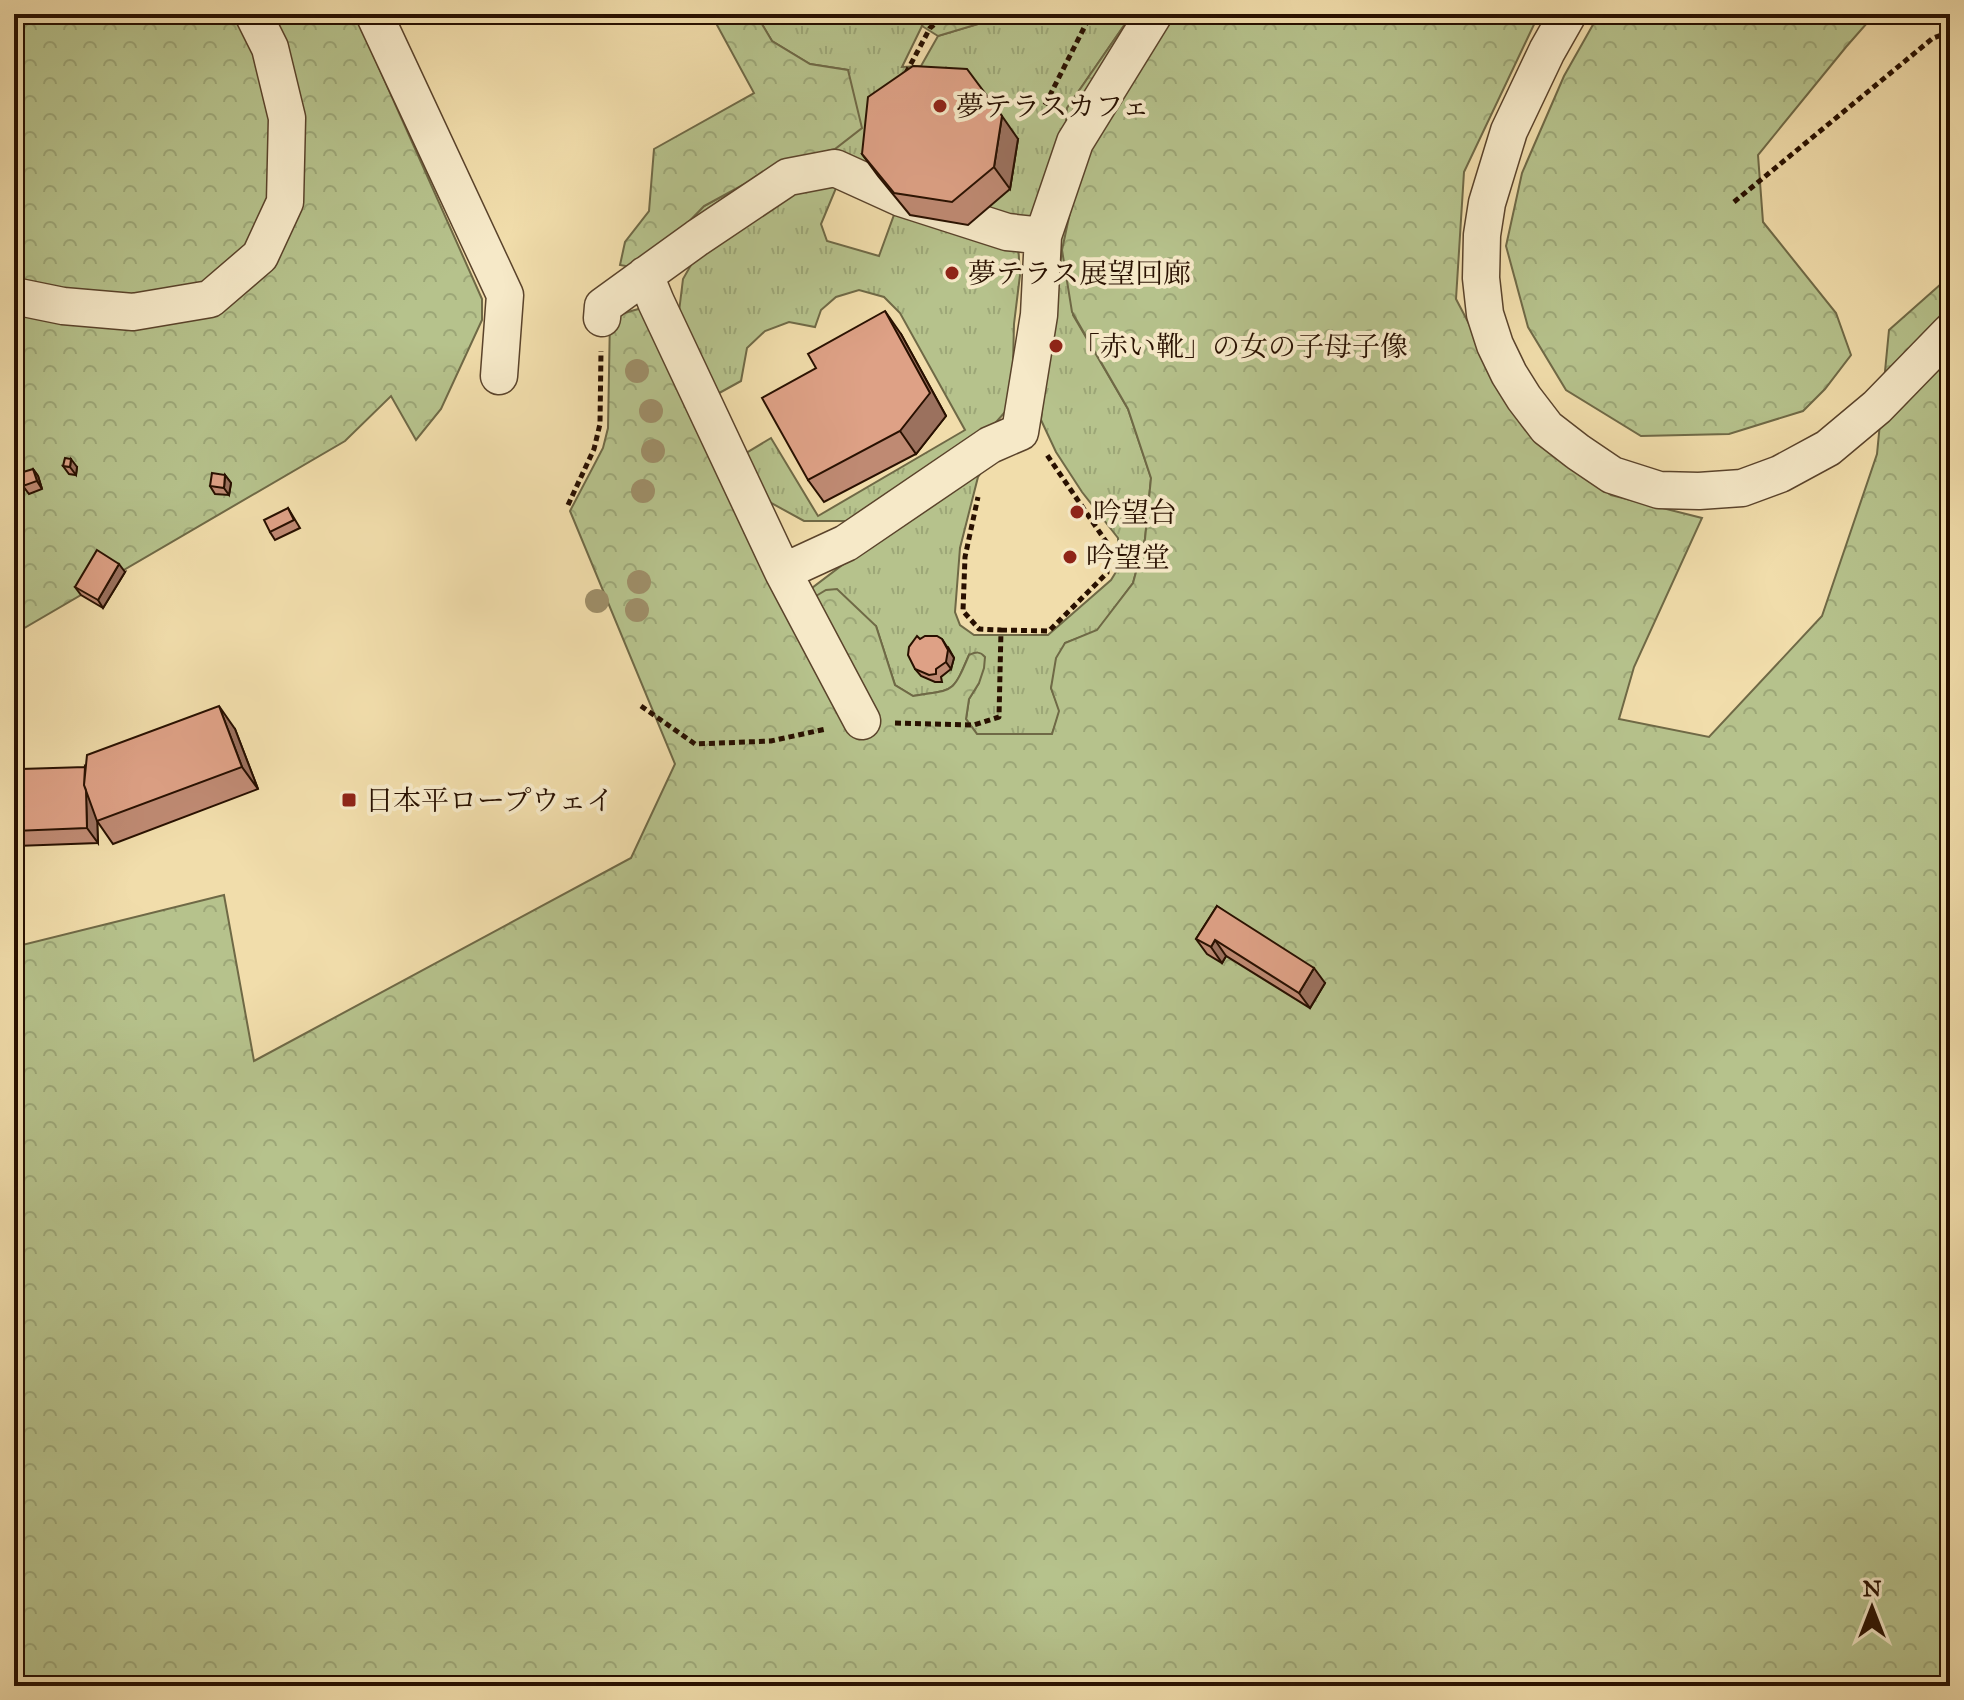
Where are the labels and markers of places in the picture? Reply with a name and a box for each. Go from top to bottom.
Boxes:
place label: 夢テラスカフェ [956,89,1150,124]
marker: 夢テラスカフェ [931,97,949,115]
place label: 夢テラス展望回廊 [968,256,1191,291]
marker: 夢テラス展望回廊 [943,264,961,282]
place label: 「赤い靴」の女の子母子像 [1072,329,1408,364]
marker: 「赤い靴」の女の子母子像 [1047,337,1065,355]
place label: 吟望台 [1093,495,1177,530]
marker: 吟望台 [1068,503,1086,521]
place label: 吟望堂 [1086,540,1170,575]
marker: 吟望堂 [1061,548,1079,566]
place label: 日本平ロープウェイ [365,783,614,818]
marker: 日本平ロープウェイ [340,791,358,809]

